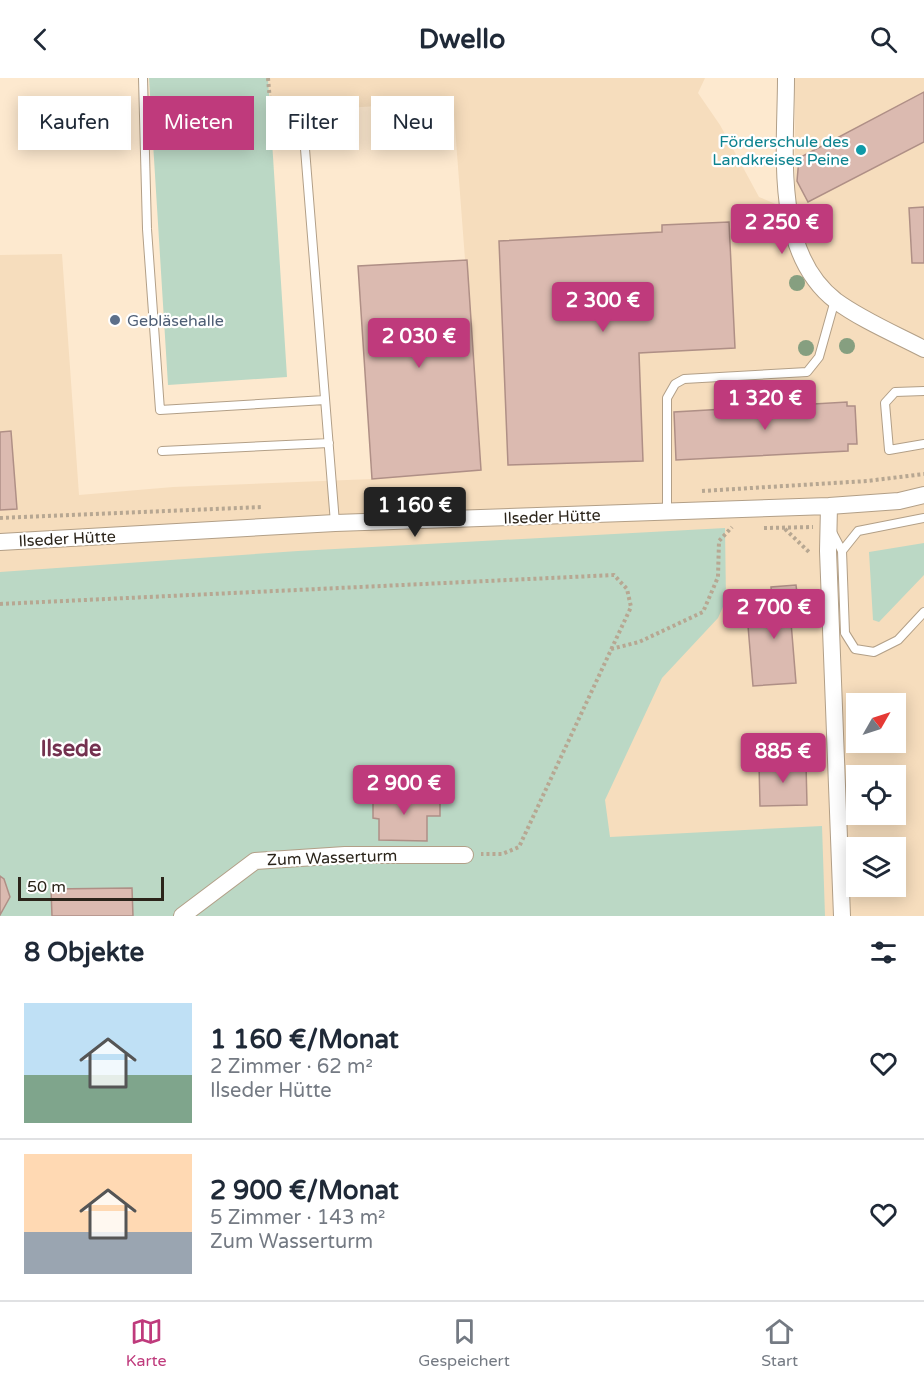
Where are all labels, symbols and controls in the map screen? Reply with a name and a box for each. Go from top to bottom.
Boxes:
icon: back [24,23,57,56]
text: Dwello [419,23,505,56]
icon: search [867,23,900,56]
chip: Kaufen [18,96,131,150]
chip: Mieten [143,96,254,150]
chip: Filter [266,96,359,150]
chip: Neu [371,96,454,150]
place label: Förderschule des Landkreises Peine [712,132,849,170]
marker: Förderschule des Landkreises Peine [854,143,868,157]
pin: 2 250 € [727,204,837,255]
text: 2 250 € [745,211,819,235]
pin: 2 300 € [548,282,658,333]
text: 2 300 € [566,289,640,313]
place label: Gebläsehalle [127,311,224,331]
marker: Gebläsehalle [108,313,122,327]
pin: 2 030 € [364,318,474,369]
text: 2 030 € [382,325,456,349]
pin: 1 320 € [710,380,820,431]
text: 1 320 € [728,387,802,411]
pin: 1 160 € [360,487,470,538]
text: 1 160 € [378,494,452,518]
street label: Ilseder Hütte [503,505,601,529]
street label: Ilseder Hütte [18,526,116,552]
pin: 2 700 € [719,589,829,640]
text: 2 700 € [737,596,811,620]
north arrow [846,693,906,753]
map controls [846,693,906,897]
pin: 885 € [741,733,825,784]
district label: Ilsede [41,736,101,762]
text: 885 € [755,740,811,764]
pin: 2 900 € [349,765,459,816]
button: locate [846,765,906,825]
text: 2 900 € [367,772,441,796]
button: layers [846,837,906,897]
street label: Zum Wasserturm [266,846,398,870]
scale bar [18,874,164,902]
text: 50 m [27,877,66,897]
icon: filters [867,936,900,969]
text: 8 Objekte [24,937,144,968]
text: 1 160 €/Monat [210,1024,399,1055]
icon: home [72,1027,144,1099]
icon: heart [867,1047,900,1080]
text: 2 Zimmer · 62 m² [210,1055,373,1079]
text: Ilseder Hütte [210,1079,332,1103]
text: 2 900 €/Monat [210,1175,399,1206]
icon: home [72,1178,144,1250]
icon: heart [867,1198,900,1231]
text: 5 Zimmer · 143 m² [210,1206,385,1230]
text: Zum Wasserturm [210,1230,373,1254]
tab: Karte [126,1315,167,1371]
tab: Gespeichert [418,1315,510,1371]
tab: Start [761,1315,798,1371]

